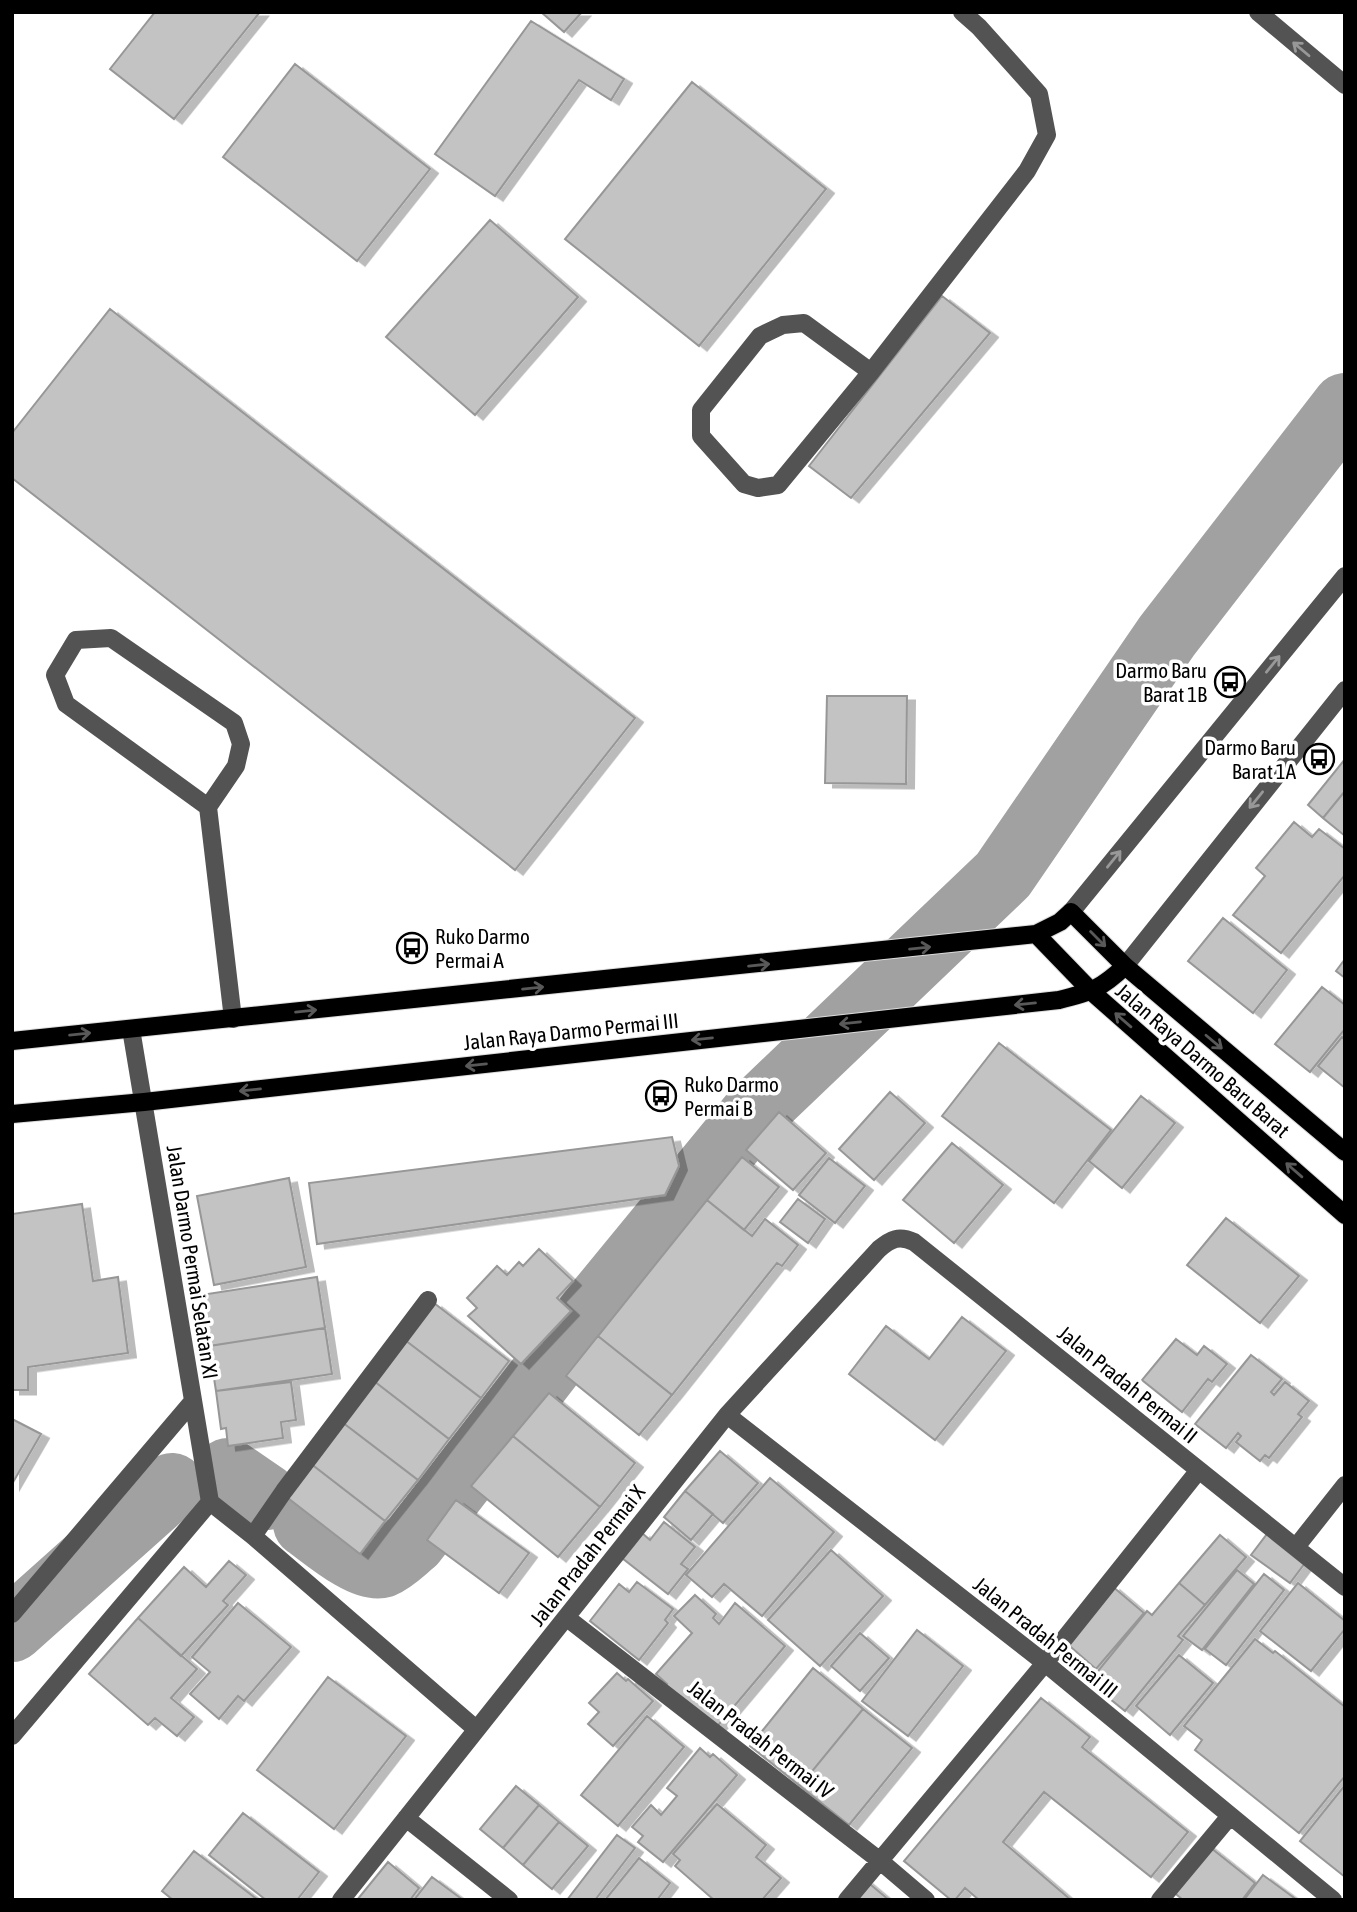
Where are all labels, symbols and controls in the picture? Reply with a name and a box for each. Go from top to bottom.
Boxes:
one-way arrow [1293,41,1311,56]
one-way arrow [1265,655,1281,673]
place label: Darmo Baru Barat 1B [1115,658,1207,706]
bus stop icon: Darmo Baru Barat 1B [1213,665,1247,699]
place label: Darmo Baru Barat 1A [1204,735,1297,783]
bus stop icon: Darmo Baru Barat 1A [1302,742,1336,776]
one-way arrow [1249,791,1264,809]
one-way arrow [1106,851,1121,869]
place label: Ruko Darmo Permai A [435,924,530,972]
one-way arrow [1089,930,1106,947]
bus stop icon: Ruko Darmo Permai A [395,931,429,965]
one-way arrow [908,941,931,954]
one-way arrow [747,958,770,971]
street label: Jalan Raya Darmo Baru Barat [1111,978,1295,1142]
one-way arrow [521,981,544,994]
one-way arrow [1014,997,1037,1010]
one-way arrow [295,1004,317,1017]
street label: Jalan Raya Darmo Permai III [462,1008,680,1054]
one-way arrow [1114,1012,1132,1028]
one-way arrow [840,1017,862,1030]
one-way arrow [68,1028,91,1041]
one-way arrow [692,1033,714,1046]
one-way arrow [1205,1034,1223,1050]
one-way arrow [465,1058,488,1071]
place label: Ruko Darmo Permai B [684,1072,779,1120]
bus stop icon: Ruko Darmo Permai B [644,1079,678,1113]
one-way arrow [239,1083,262,1096]
street label: Jalan Darmo Permai Selatan XI [163,1143,223,1381]
one-way arrow [1285,1162,1303,1178]
street label: Jalan Pradah Permai II [1053,1320,1203,1448]
street label: Jalan Pradah Permai X [525,1480,650,1630]
street label: Jalan Pradah Permai III [969,1572,1123,1702]
street label: Jalan Pradah Permai IV [684,1675,839,1804]

